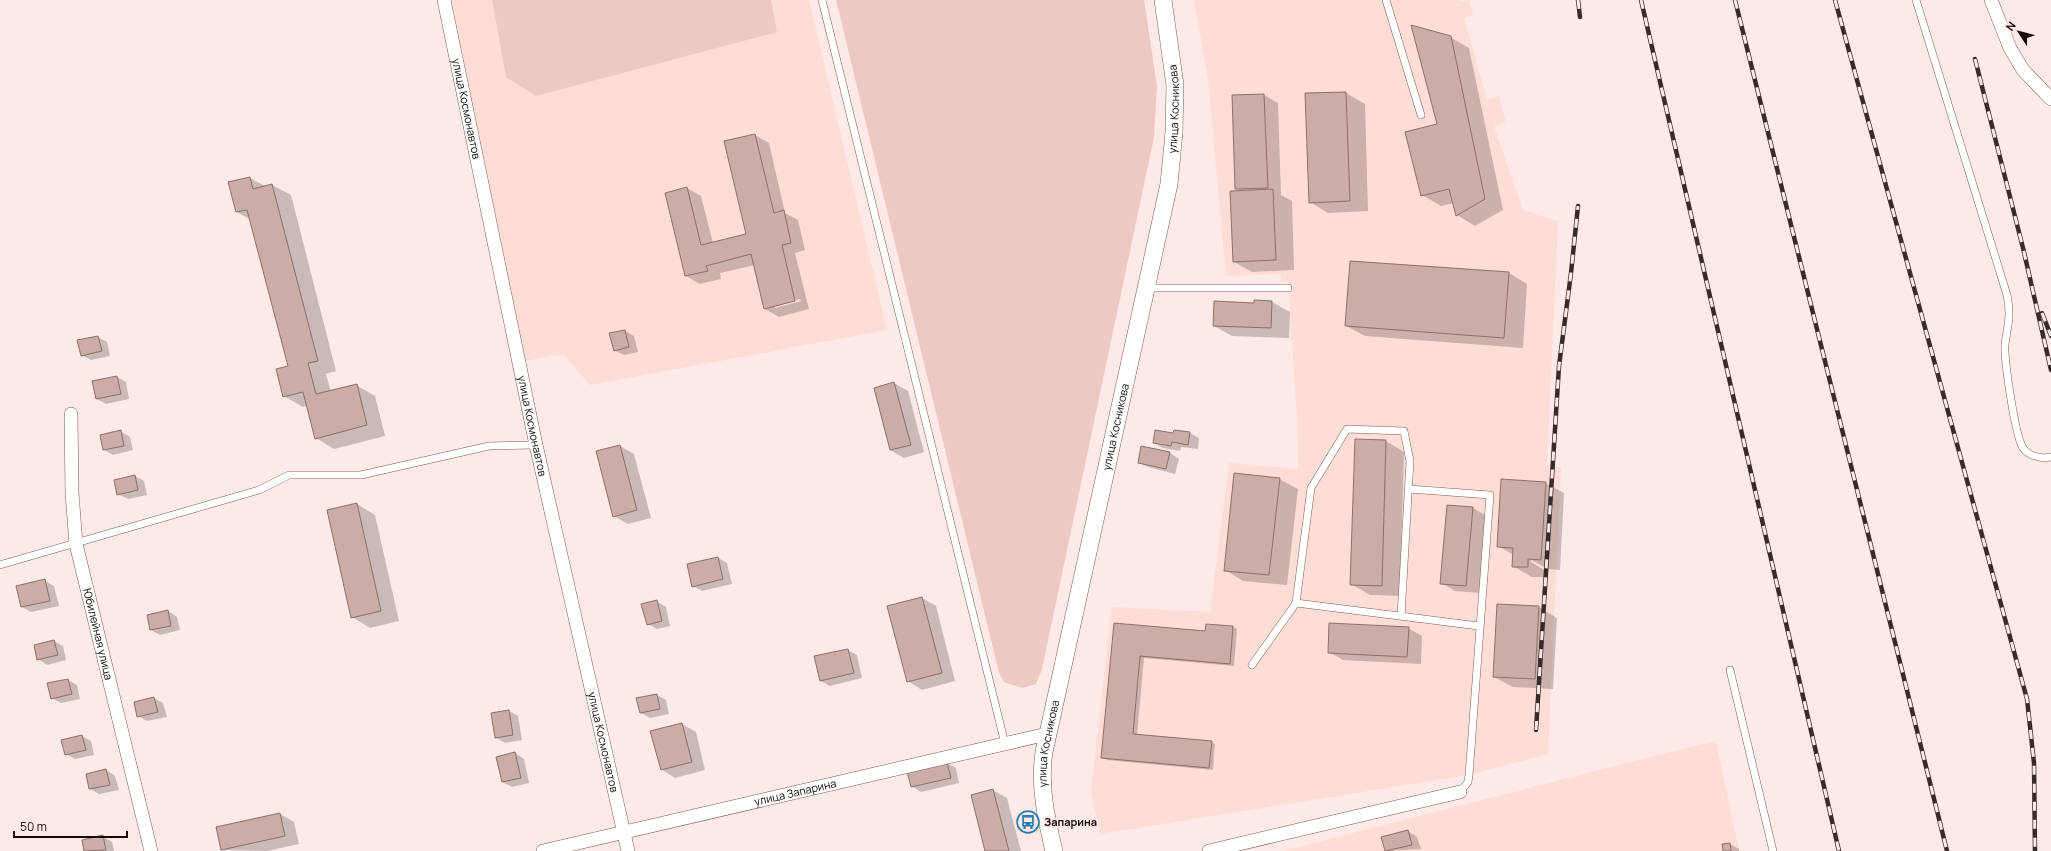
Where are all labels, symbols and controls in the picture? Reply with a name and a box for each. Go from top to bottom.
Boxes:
north arrow [1999,12,2039,52]
text: N [2002,18,2019,33]
street label: улица Космонавтов [449,57,485,160]
street label: улица Косникова [1164,64,1182,154]
street label: улица Космонавтов [515,374,551,478]
street label: улица Косникова [1098,382,1132,472]
street label: Юбилейная улица [80,587,117,681]
street label: улица Космонавтов [585,690,622,794]
street label: улица Косникова [1034,698,1062,788]
street label: улица Запарина [753,775,838,809]
bus stop icon: Запарина [1015,809,1041,835]
scale bar [14,813,127,839]
place label: Запарина [1044,814,1097,829]
text: 50 m [20,818,47,835]

